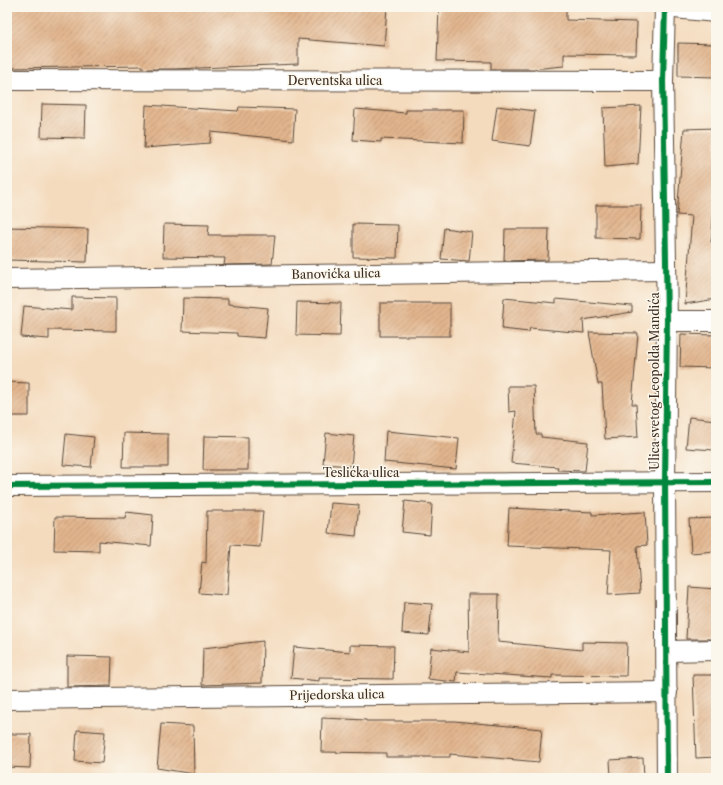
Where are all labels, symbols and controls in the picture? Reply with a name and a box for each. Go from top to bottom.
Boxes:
street label: Derventska ulica [288,73,383,88]
street label: Banovićka ulica [291,265,381,282]
street label: Ulica svetog Leopolda Mandića [647,291,662,470]
street label: Teslićka ulica [323,465,400,480]
street label: Prijedorska ulica [289,686,385,703]

